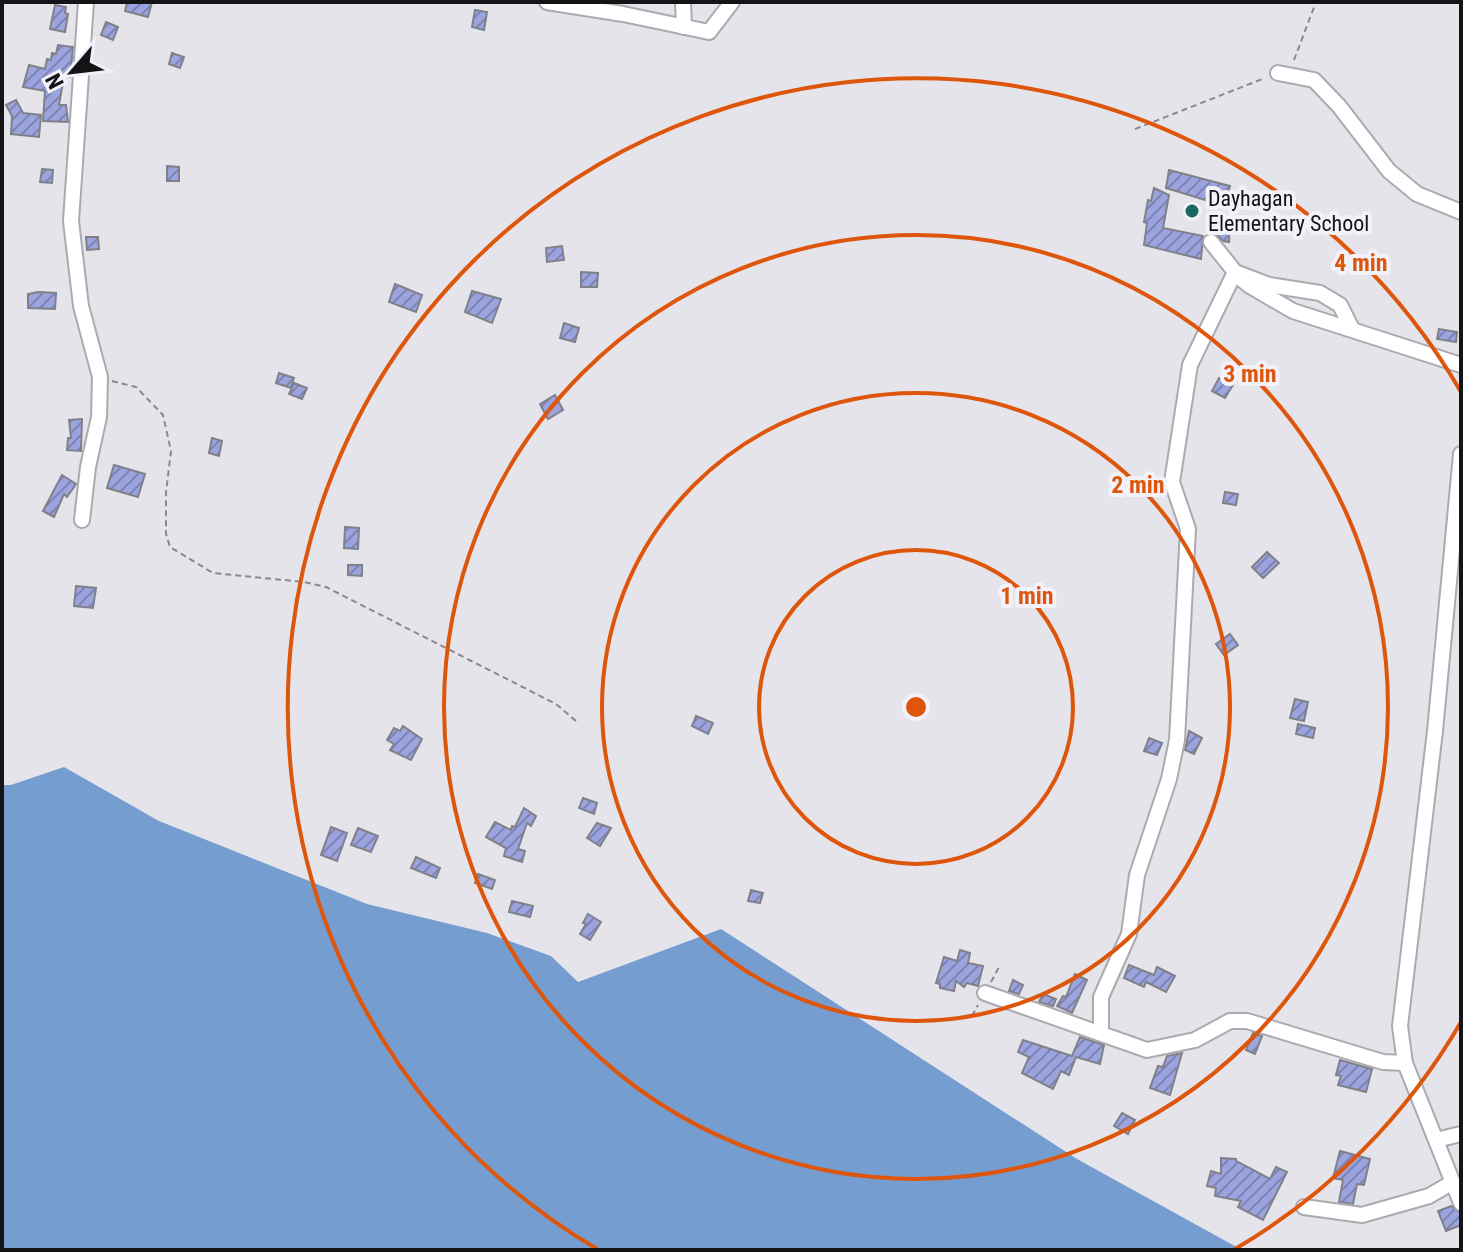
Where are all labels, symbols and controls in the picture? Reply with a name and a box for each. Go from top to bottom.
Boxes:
north arrow [32,32,112,112]
text: N [41,69,69,93]
place label: Dayhagan Elementary School [1208,186,1369,236]
marker: Dayhagan Elementary School [1183,202,1201,220]
text: 4 min [1334,249,1388,277]
text: 3 min [1223,360,1277,388]
text: 2 min [1111,471,1165,499]
text: 1 min [1000,582,1054,610]
centre of rings [902,693,930,721]

